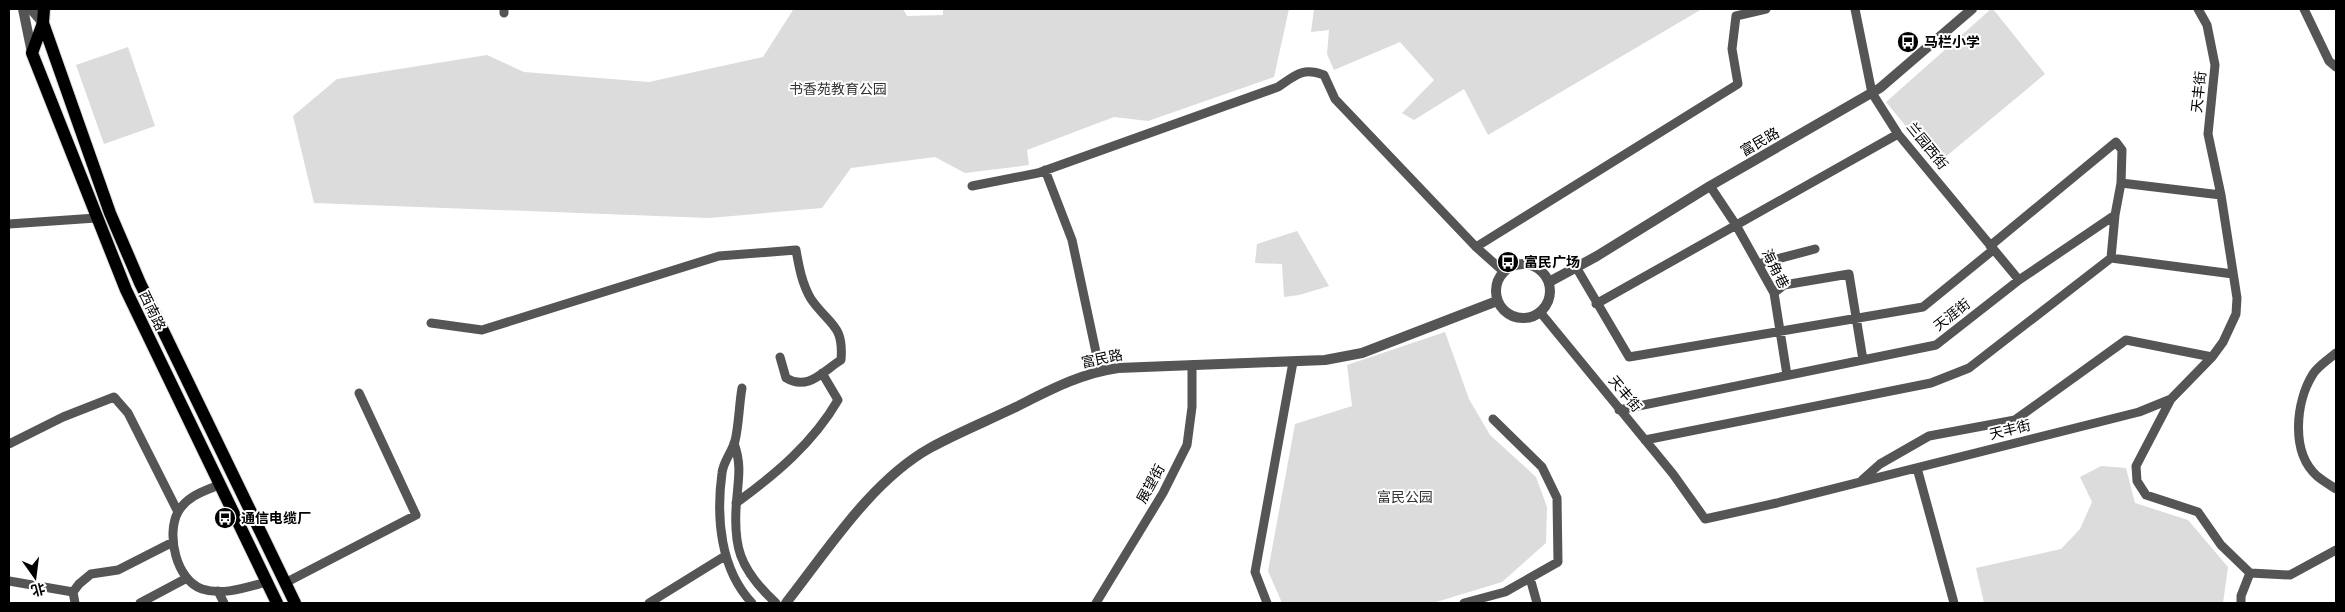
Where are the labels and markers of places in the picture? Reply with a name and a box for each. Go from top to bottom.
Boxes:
bus stop icon: 马栏小学 [1896,30,1920,54]
place label: 马栏小学 [1924,33,1980,52]
bus stop icon: 富民广场 [1496,250,1520,274]
place label: 富民广场 [1524,253,1580,272]
bus stop icon: 通信电缆厂 [213,506,237,530]
place label: 通信电缆厂 [241,509,311,528]

